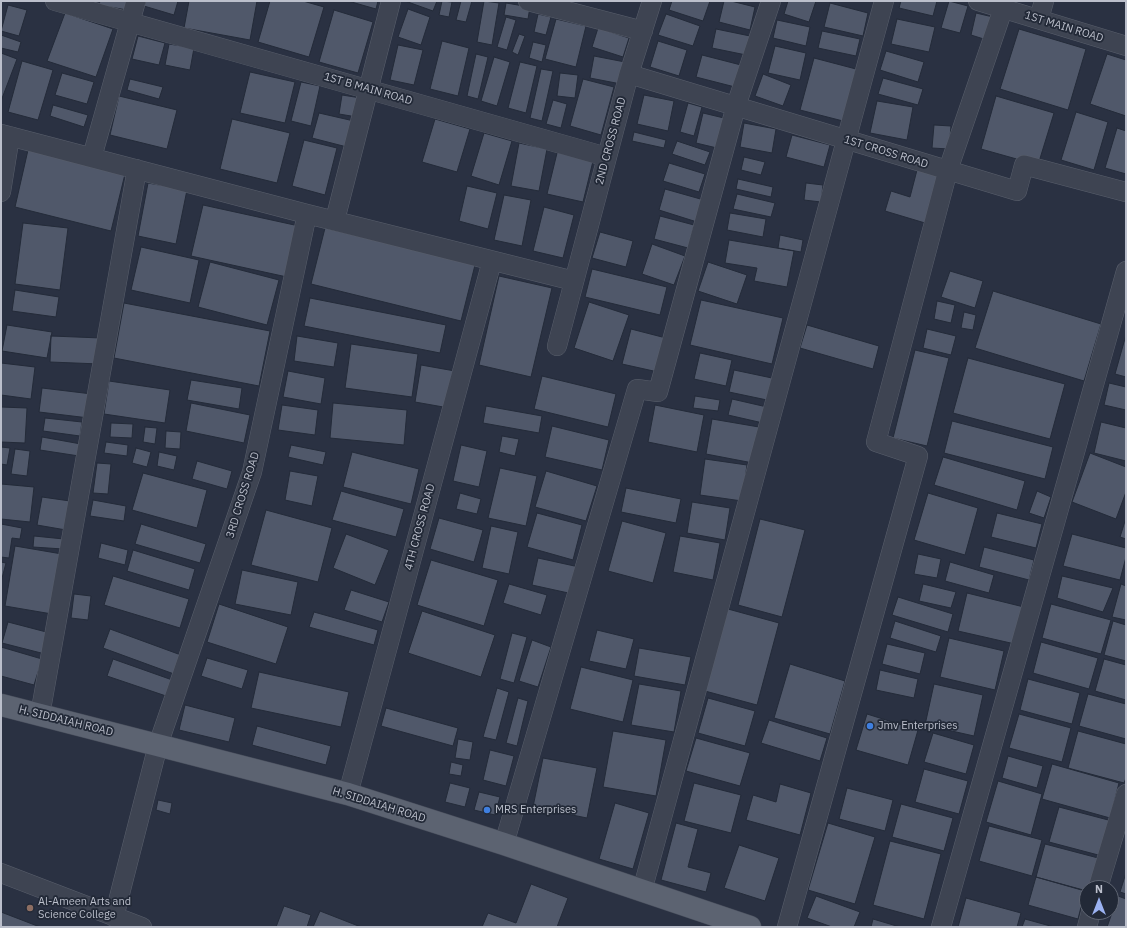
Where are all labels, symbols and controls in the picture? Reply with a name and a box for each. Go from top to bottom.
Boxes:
street label: 1ST MAIN ROAD [1023,9,1105,45]
street label: 1ST B MAIN ROAD [322,70,414,108]
street label: 2ND CROSS ROAD [593,96,629,186]
street label: 1ST CROSS ROAD [842,133,930,171]
street label: 3RD CROSS ROAD [224,450,262,540]
street label: 4TH CROSS ROAD [402,482,438,572]
street label: H. SIDDAIAH ROAD [18,703,114,739]
place label: Jmv Enterprises [878,719,958,733]
marker: Jmv Enterprises [865,721,875,731]
street label: H. SIDDAIAH ROAD [331,785,427,825]
place label: MRS Enterprises [495,803,576,817]
marker: MRS Enterprises [482,805,492,815]
north arrow [1079,880,1119,920]
text: N [1095,882,1103,896]
place label: Al-Ameen Arts and Science College [38,895,131,921]
marker: Al-Ameen Arts and Science College [25,903,35,913]

